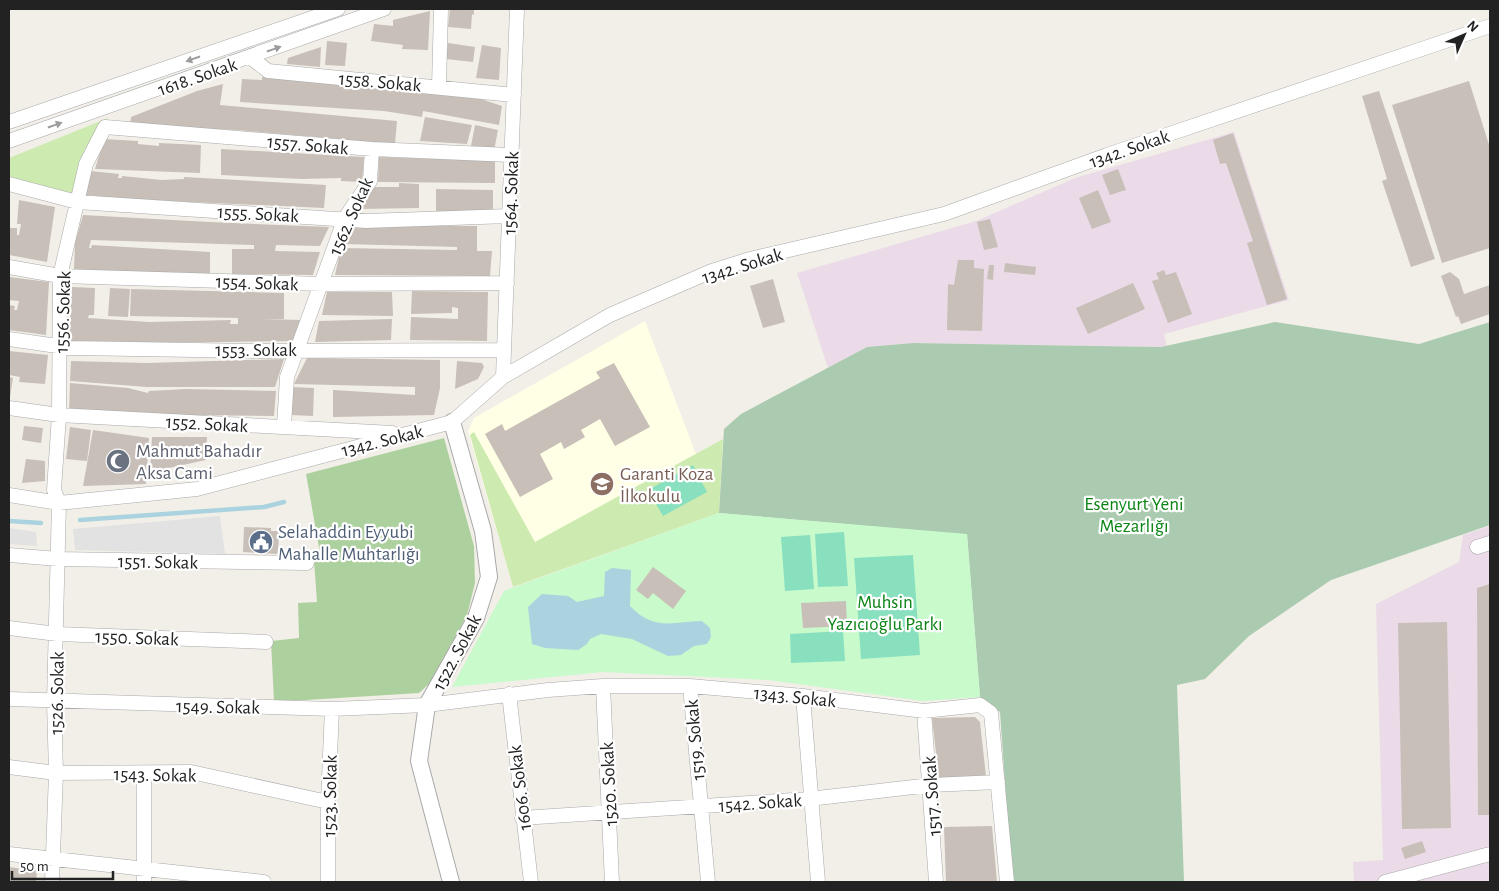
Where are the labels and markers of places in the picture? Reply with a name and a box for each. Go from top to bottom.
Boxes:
place label: Mahmut Bahadır Aksa Cami [136,442,262,483]
mosque icon: Mahmut Bahadır Aksa Cami [105,448,131,474]
place label: Garanti Koza İlkokulu [620,465,714,506]
school or university icon: Garanti Koza İlkokulu [589,471,615,497]
place label: Selahaddin Eyyubi Mahalle Muhtarlığı [278,523,420,564]
public building icon: Selahaddin Eyyubi Mahalle Muhtarlığı [248,529,274,555]

